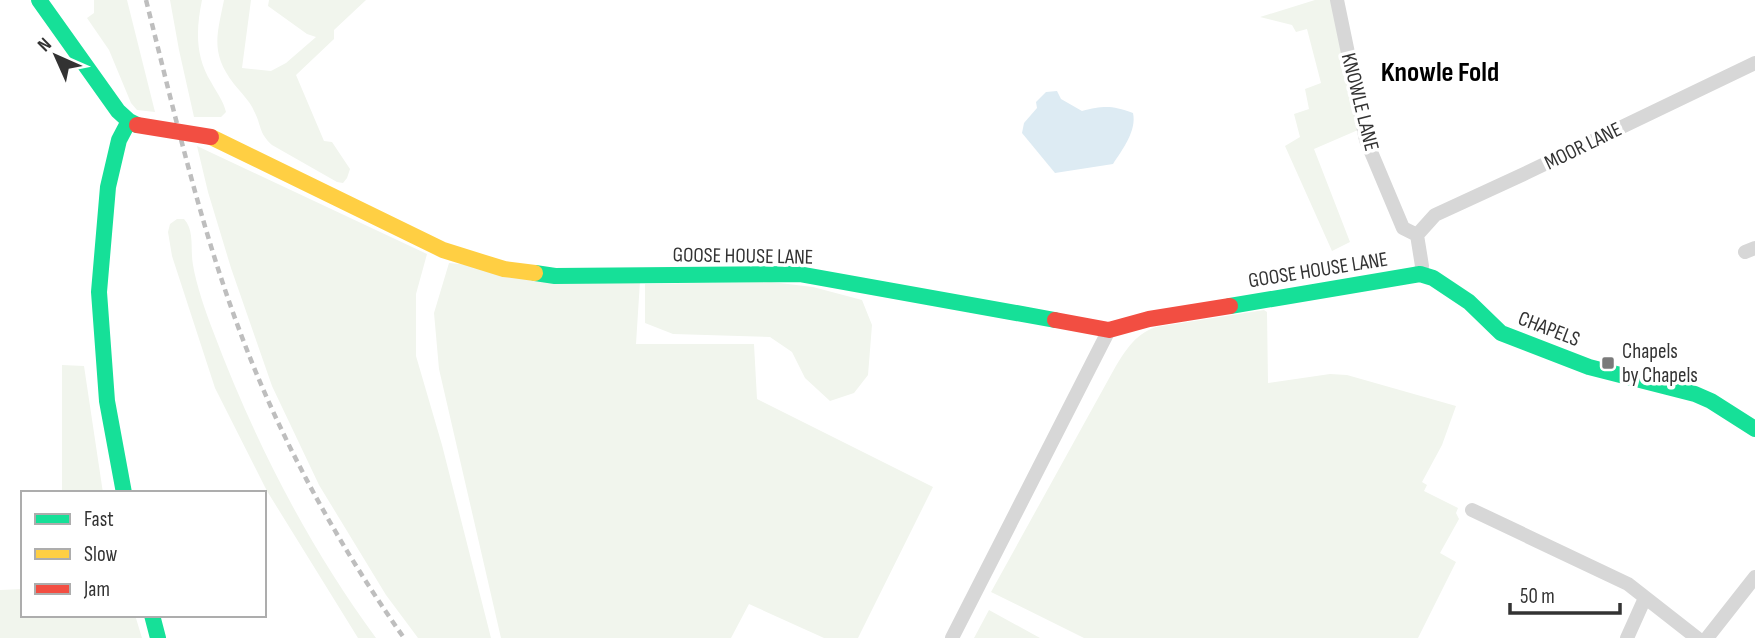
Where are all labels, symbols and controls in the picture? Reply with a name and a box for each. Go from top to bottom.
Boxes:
north arrow [21,21,91,91]
text: N [33,33,57,57]
street label: KNOWLE LANE [1336,50,1384,154]
district label: Knowle Fold [1381,56,1499,89]
street label: MOOR LANE [1540,117,1626,175]
street label: GOOSE HOUSE LANE [672,242,814,270]
street label: GOOSE HOUSE LANE [1247,247,1389,293]
street label: CHAPELS [1515,306,1583,352]
place label: Chapels by Chapels [1622,339,1698,388]
marker: Chapels by Chapels [1600,355,1616,371]
legend [21,491,266,617]
text: Fast [84,507,114,532]
text: Slow [84,542,118,567]
scale bar [1510,572,1620,616]
text: Jam [83,577,110,602]
text: 50 m [1520,584,1555,609]

